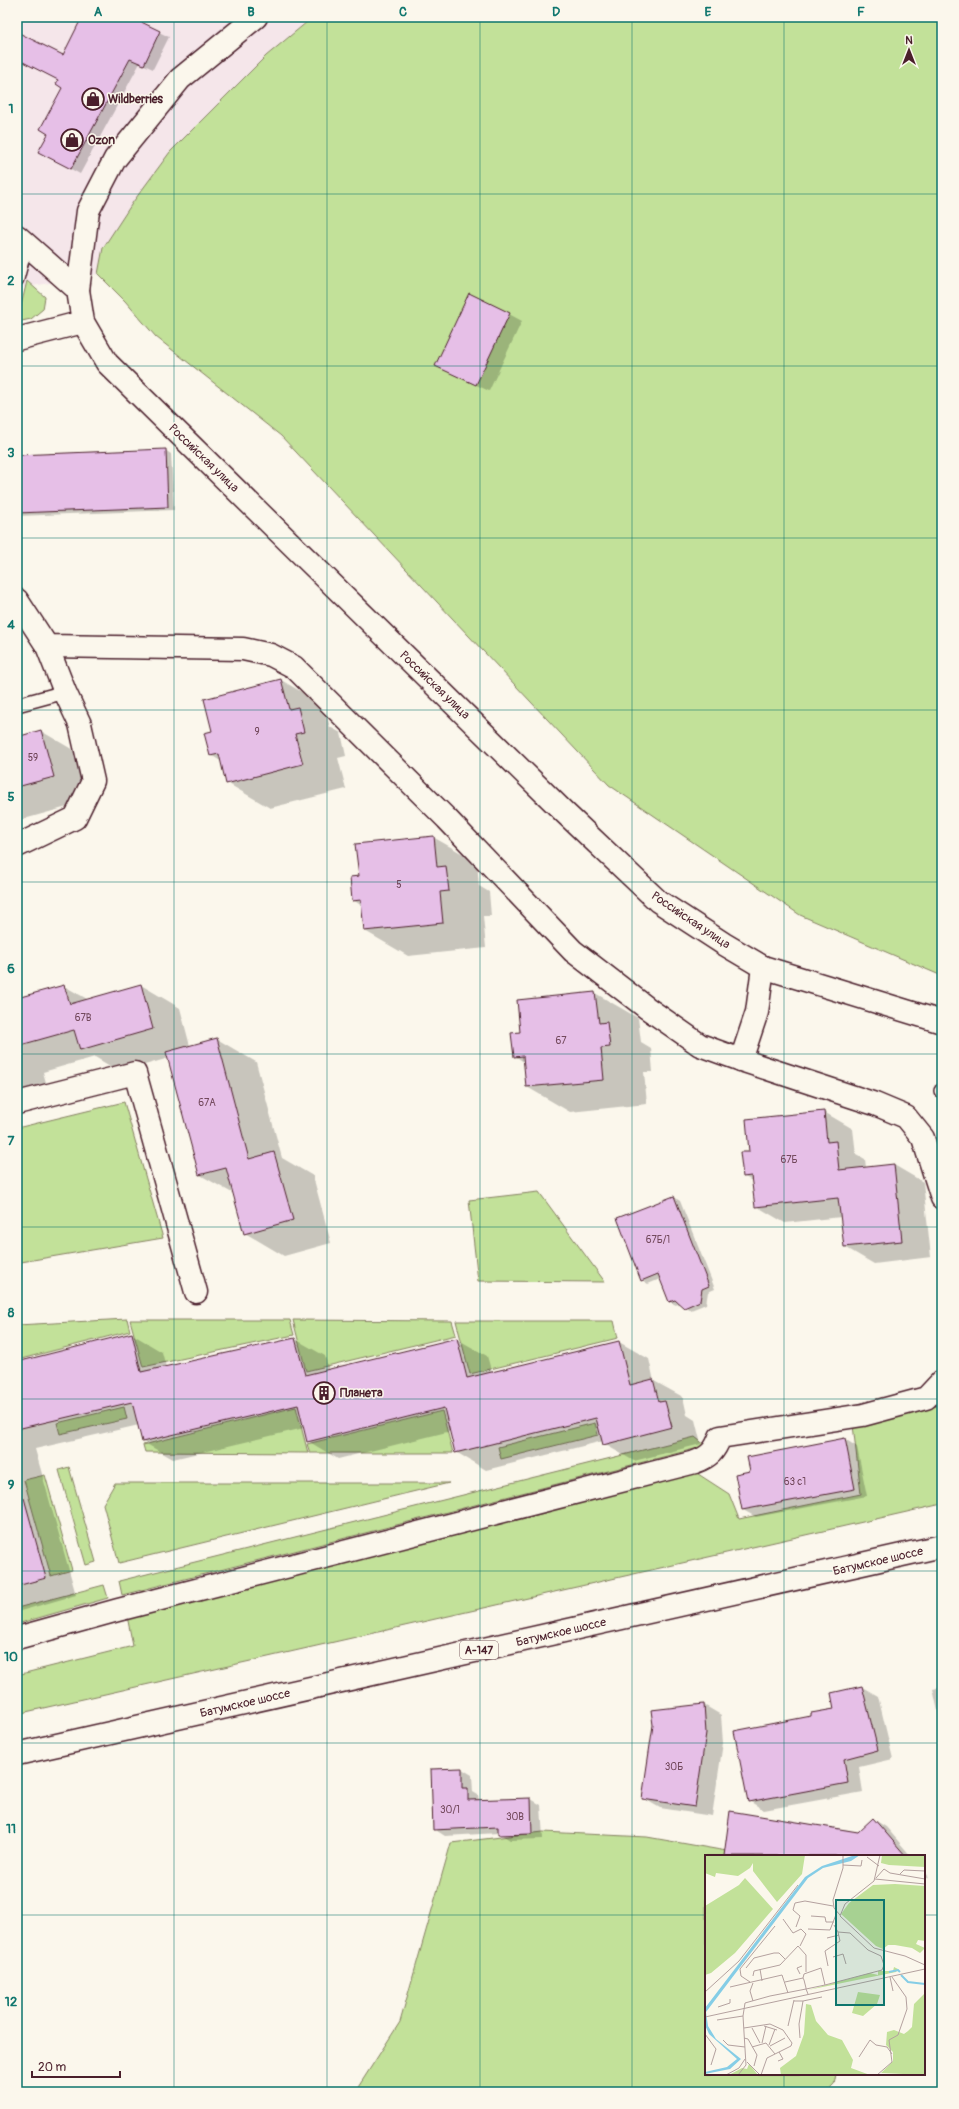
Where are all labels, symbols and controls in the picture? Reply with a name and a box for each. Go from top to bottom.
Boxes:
text: A [94,4,103,20]
text: B [247,4,255,20]
text: C [399,4,407,20]
text: D [552,4,560,20]
text: E [705,4,712,20]
text: F [857,4,865,20]
north arrow [889,30,929,70]
text: N [905,34,913,47]
shop icon: Wildberries [80,86,106,112]
place label: Wildberries [108,92,164,107]
text: 1 [8,101,14,117]
shop icon: Ozon [59,127,85,153]
place label: Ozon [88,133,115,148]
text: 2 [7,273,15,289]
street label: Российская улица [165,421,242,496]
text: 3 [7,445,15,461]
text: 4 [7,617,15,633]
street label: Российская улица [396,648,473,723]
house number: 9 [254,726,260,738]
house number: 59 [28,752,38,764]
text: 5 [7,789,15,805]
house number: 5 [396,879,402,891]
street label: Российская улица [649,889,733,953]
text: 6 [7,961,15,977]
house number: 67В [75,1012,92,1024]
house number: 67 [555,1035,567,1047]
house number: 67А [198,1097,216,1109]
text: 7 [8,1133,15,1149]
house number: 67Б [780,1154,798,1166]
house number: 67Б/1 [646,1234,670,1246]
text: 8 [8,1305,15,1321]
building icon: Планета [311,1380,337,1406]
place label: Планета [340,1386,383,1401]
house number: 63 с1 [784,1476,806,1488]
text: 9 [8,1477,15,1493]
street label: Батумское шоссе [832,1544,925,1579]
street label: Батумское шоссе [515,1615,608,1650]
road number: А-147 [460,1641,498,1659]
text: 10 [4,1649,18,1665]
street label: Батумское шоссе [199,1686,292,1721]
house number: 30Б [665,1761,683,1773]
house number: 30/1 [440,1804,460,1816]
house number: 30В [506,1811,524,1823]
text: 11 [6,1821,16,1837]
inset map [705,1855,925,2075]
text: 12 [5,1994,17,2010]
scale bar [32,2053,120,2079]
text: 20 m [38,2060,67,2075]

